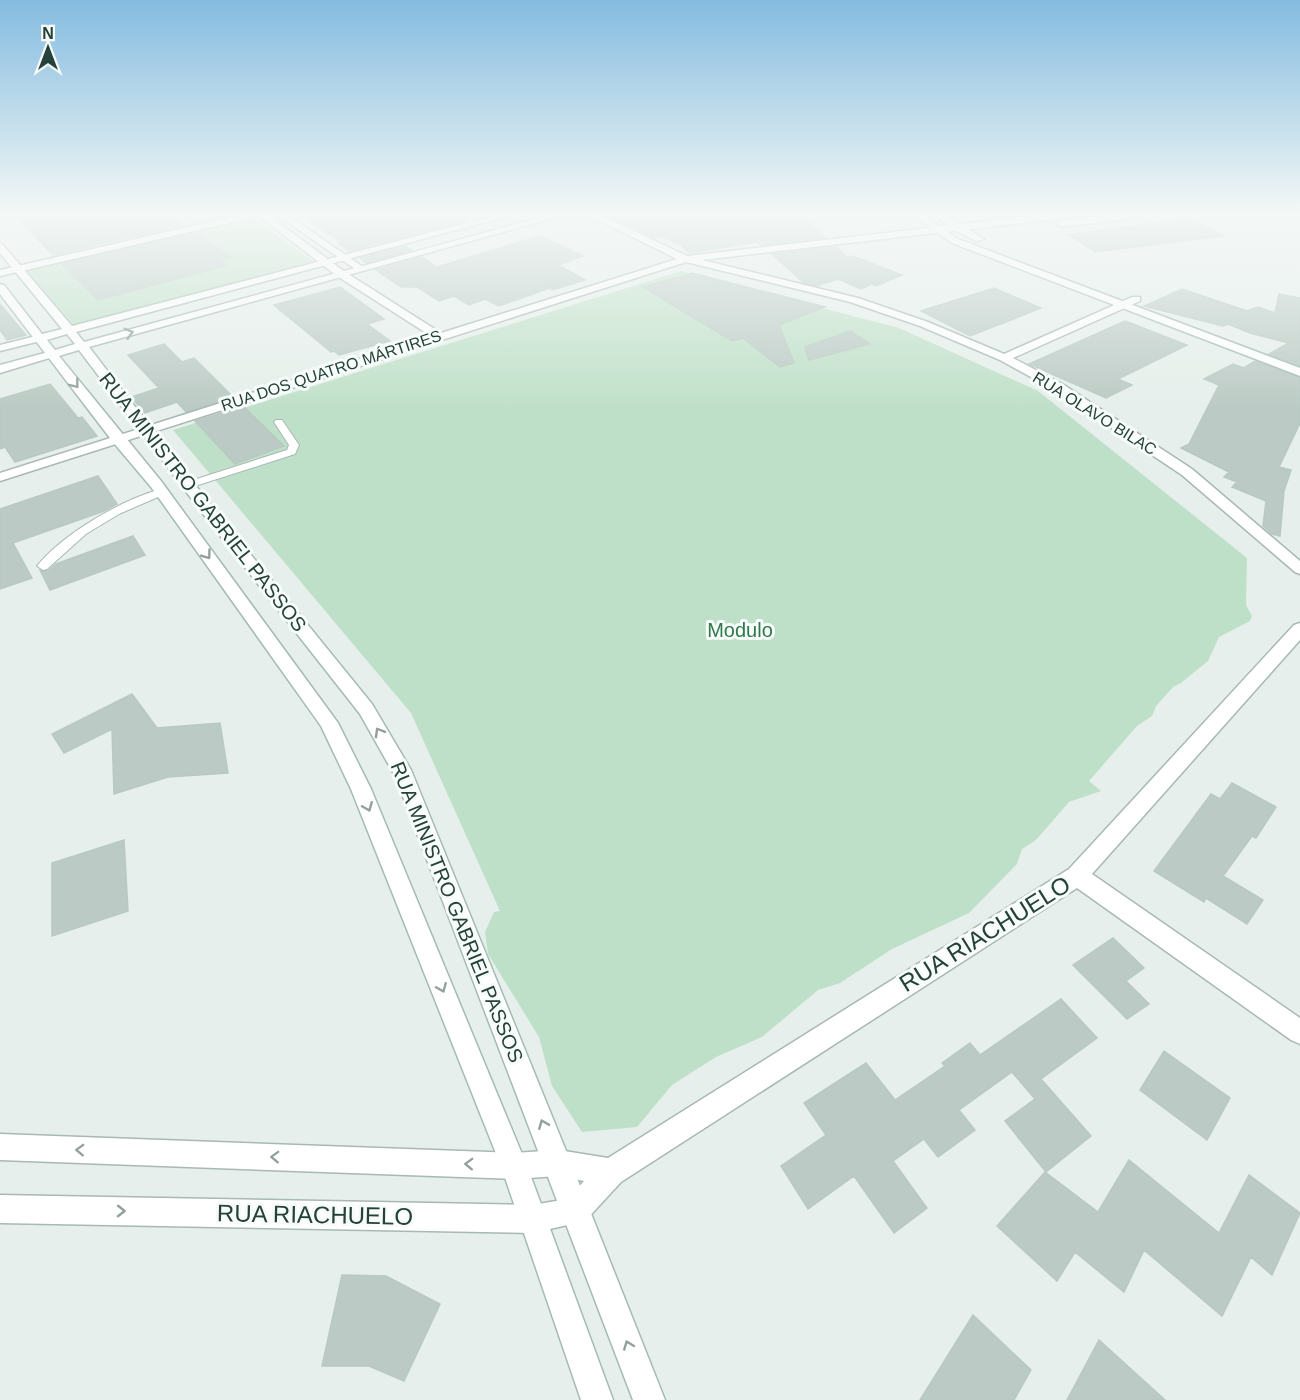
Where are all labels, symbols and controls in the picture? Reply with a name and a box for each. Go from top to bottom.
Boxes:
north arrow [18,18,78,78]
text: N [42,25,54,42]
street label: RUA DOS QUATRO MÁRTIRES [219,326,443,414]
one-way arrow [123,328,134,340]
street label: RUA MINISTRO GABRIEL PASSOS [95,368,311,636]
street label: RUA OLAVO BILAC [1030,369,1159,458]
one-way arrow [68,378,79,389]
one-way arrow [200,549,211,560]
park label: Modulo [707,619,773,641]
one-way arrow [375,727,386,738]
street label: RUA MINISTRO GABRIEL PASSOS [386,758,528,1066]
one-way arrow [361,801,374,812]
street label: RUA RIACHUELO [894,870,1075,997]
one-way arrow [435,981,447,992]
one-way arrow [538,1119,550,1130]
one-way arrow [75,1144,84,1156]
one-way arrow [270,1151,279,1164]
one-way arrow [465,1158,474,1171]
street label: RUA RIACHUELO [217,1199,413,1230]
one-way arrow [117,1205,126,1217]
one-way arrow [623,1340,635,1351]

